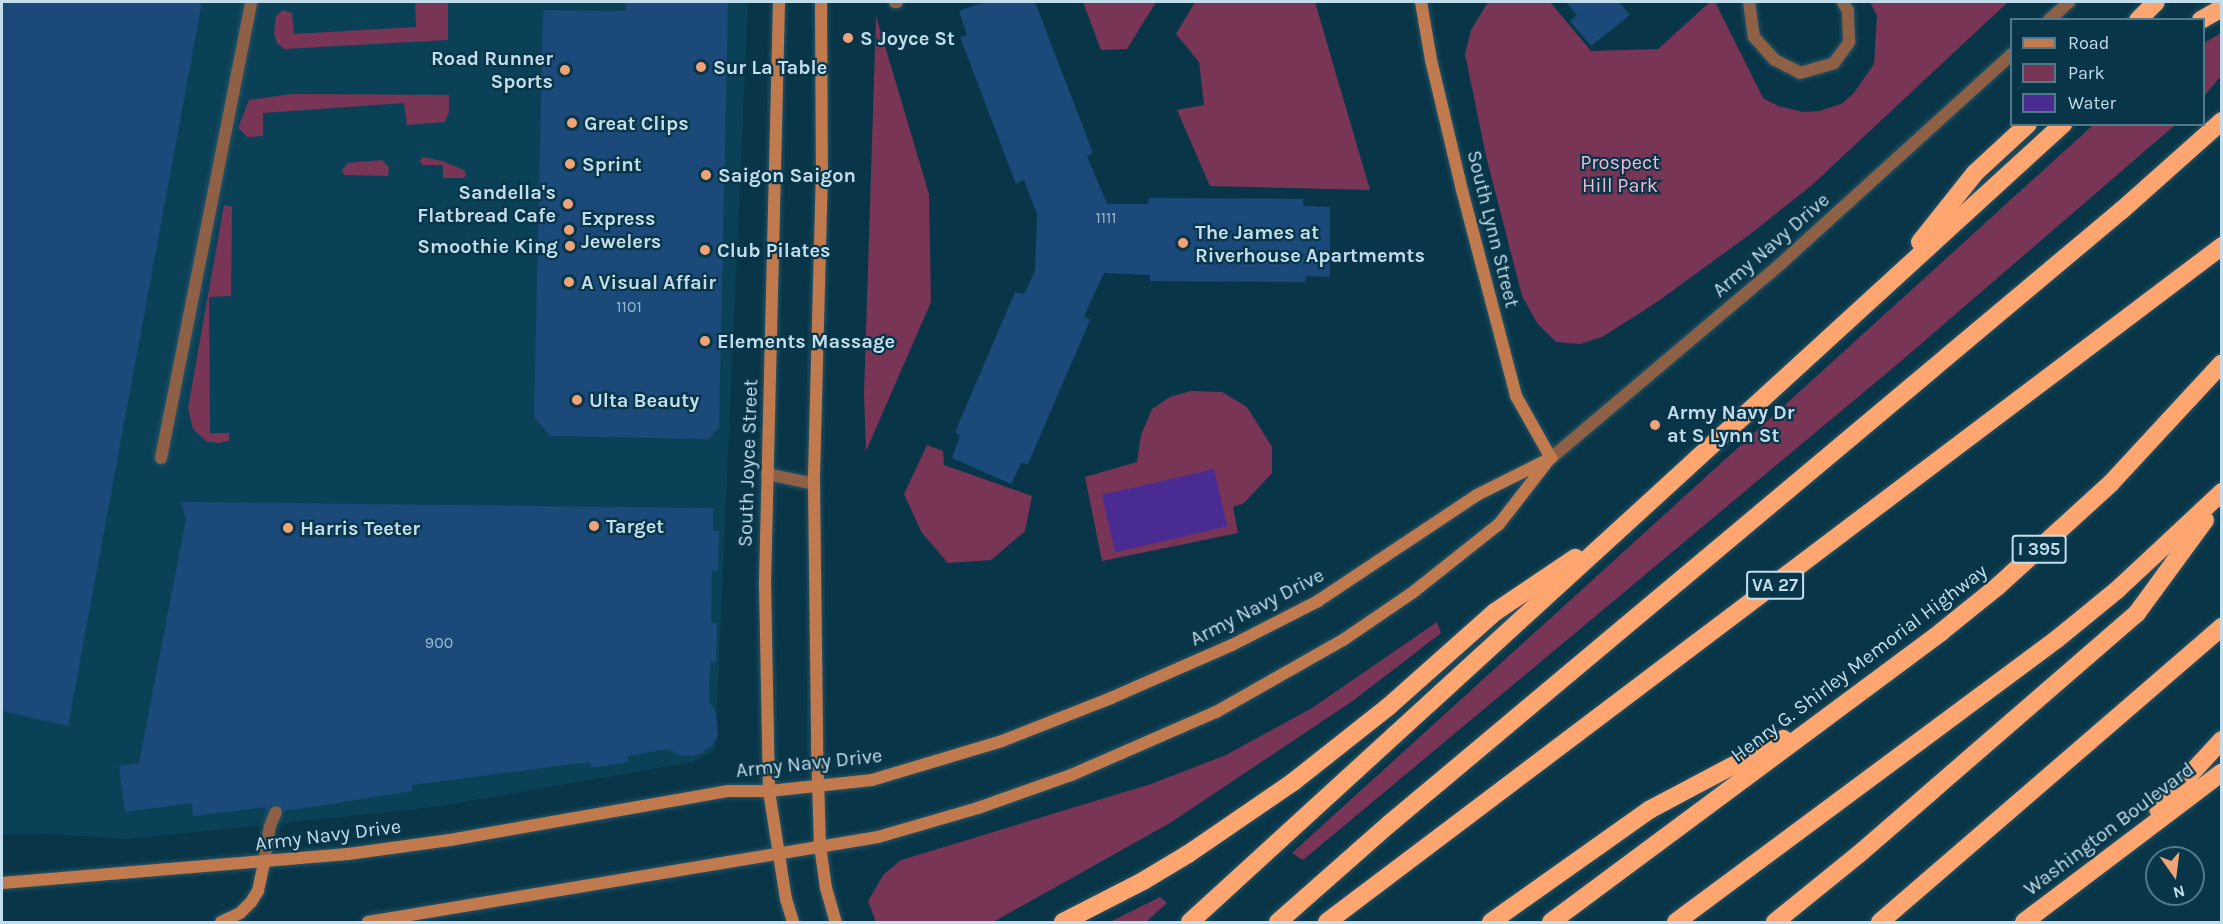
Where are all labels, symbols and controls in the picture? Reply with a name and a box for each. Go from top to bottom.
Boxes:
legend [2010,18,2205,126]
place label: S Joyce St [860,26,955,50]
marker: S Joyce St [841,31,855,45]
text: Road [2068,32,2109,54]
place label: Road Runner Sports [431,46,553,93]
place label: Sur La Table [713,55,827,79]
marker: Sur La Table [694,60,708,74]
text: Park [2068,62,2105,84]
marker: Road Runner Sports [558,63,572,77]
text: Water [2068,92,2116,114]
place label: Great Clips [584,111,689,135]
marker: Great Clips [565,116,579,130]
street label: South Lynn Street [1462,148,1524,310]
park label: Prospect Hill Park [1580,151,1660,198]
place label: Sprint [582,152,642,176]
marker: Sprint [563,157,577,171]
place label: Saigon Saigon [718,163,856,187]
marker: Saigon Saigon [699,168,713,182]
place label: Sandella's Flatbread Cafe [417,180,556,227]
street label: Army Navy Drive [1708,188,1834,302]
marker: Sandella's Flatbread Cafe [561,197,575,211]
place label: Express Jewelers [581,207,661,254]
house number: 1111 [1095,208,1117,228]
place label: The James at Riverhouse Apartmemts [1195,220,1425,267]
marker: Express Jewelers [562,223,576,237]
place label: Smoothie King [417,234,558,258]
marker: The James at Riverhouse Apartmemts [1176,236,1190,250]
place label: Club Pilates [717,238,831,262]
marker: Smoothie King [563,239,577,253]
marker: Club Pilates [698,243,712,257]
place label: A Visual Affair [581,270,716,294]
marker: A Visual Affair [562,275,576,289]
house number: 1101 [616,297,642,317]
place label: Elements Massage [717,329,895,353]
marker: Elements Massage [698,334,712,348]
street label: South Joyce Street [733,379,763,547]
place label: Ulta Beauty [589,388,699,412]
marker: Ulta Beauty [570,393,584,407]
place label: Army Navy Dr at S Lynn St [1667,401,1795,448]
marker: Army Navy Dr at S Lynn St [1648,418,1662,432]
place label: Target [606,514,664,538]
place label: Harris Teeter [300,516,420,540]
marker: Target [587,519,601,533]
marker: Harris Teeter [281,521,295,535]
road number: I 395 [2010,534,2068,564]
street label: Henry G. Shirley Memorial Highway [1726,559,1992,767]
street label: Army Navy Drive [1186,563,1328,651]
road number: VA 27 [1745,570,1805,600]
house number: 900 [425,633,453,653]
street label: Army Navy Drive [735,743,883,783]
street label: Washington Boulevard [2019,757,2199,901]
street label: Army Navy Drive [254,814,402,856]
north arrow [2145,846,2205,906]
text: N [2171,881,2187,903]

